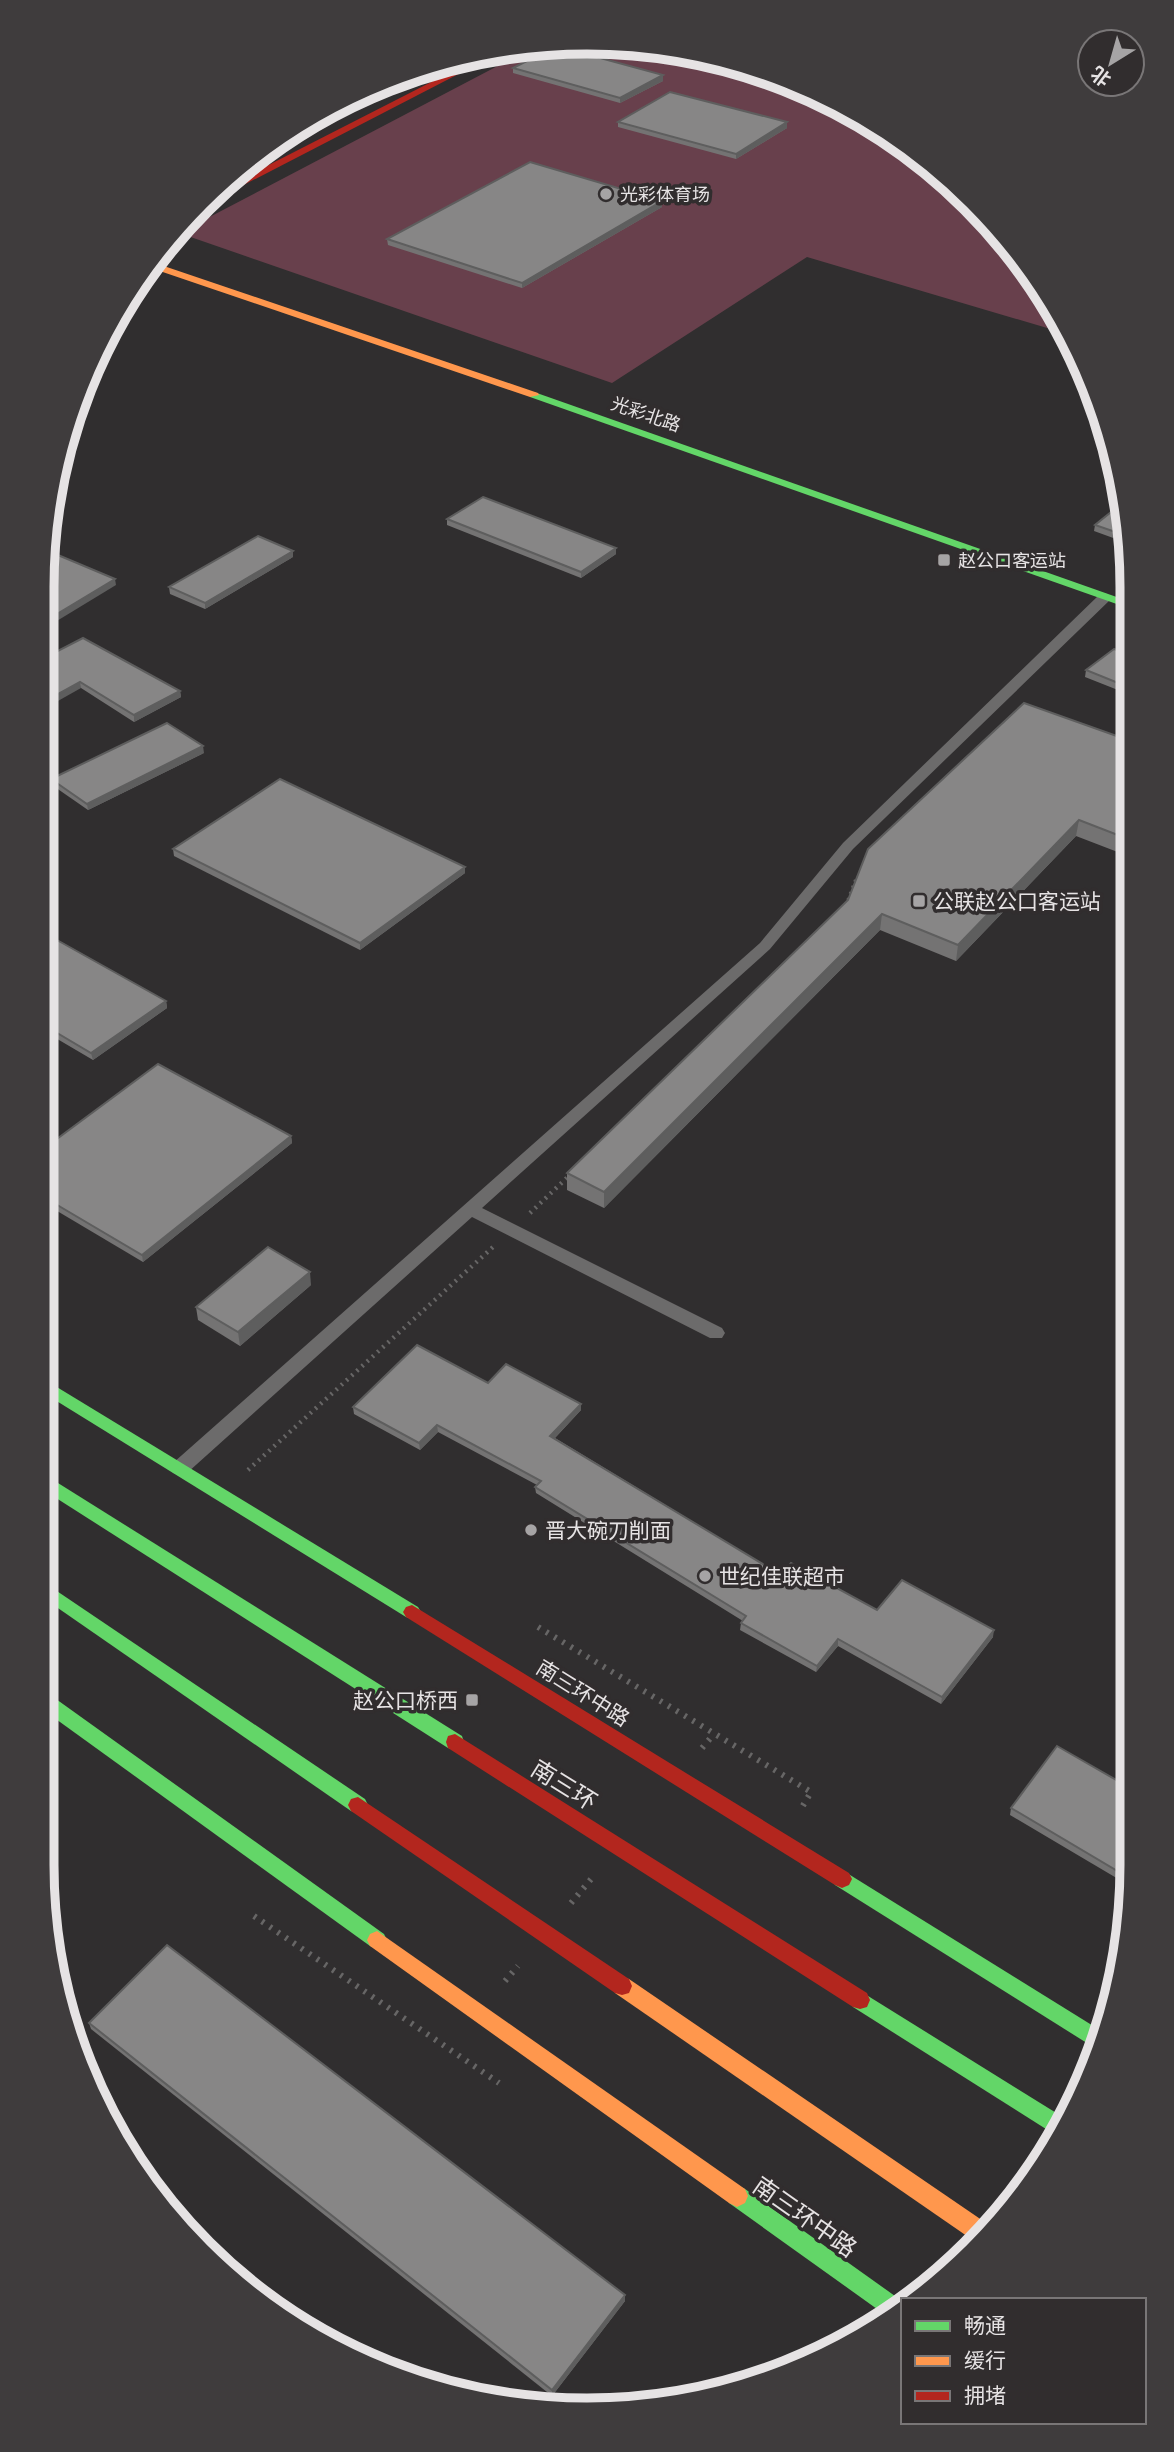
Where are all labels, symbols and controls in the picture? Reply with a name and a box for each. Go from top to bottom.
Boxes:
north arrow [1076,28,1146,98]
text: 北 [1087,62,1115,91]
place label: 光彩体育场 [620,184,710,205]
marker: 光彩体育场 [598,186,614,202]
street label: 光彩北路 [609,392,683,436]
place label: 赵公口客运站 [958,550,1066,571]
marker: 赵公口客运站 [936,552,952,568]
place label: 公联赵公口客运站 [933,889,1101,914]
marker: 公联赵公口客运站 [911,893,927,909]
place label: 晋大碗刀削面 [545,1518,671,1543]
marker: 晋大碗刀削面 [523,1522,539,1538]
place label: 世纪佳联超市 [719,1564,845,1589]
marker: 世纪佳联超市 [697,1568,713,1584]
street label: 南三环中路 [532,1655,634,1731]
place label: 赵公口桥西 [353,1688,458,1713]
marker: 赵公口桥西 [464,1692,480,1708]
street label: 南三环 [526,1754,602,1816]
street label: 南三环中路 [748,2171,862,2263]
legend [901,2298,1146,2424]
text: 畅通 [964,2313,1006,2338]
text: 缓行 [964,2348,1006,2373]
text: 拥堵 [964,2383,1006,2408]

